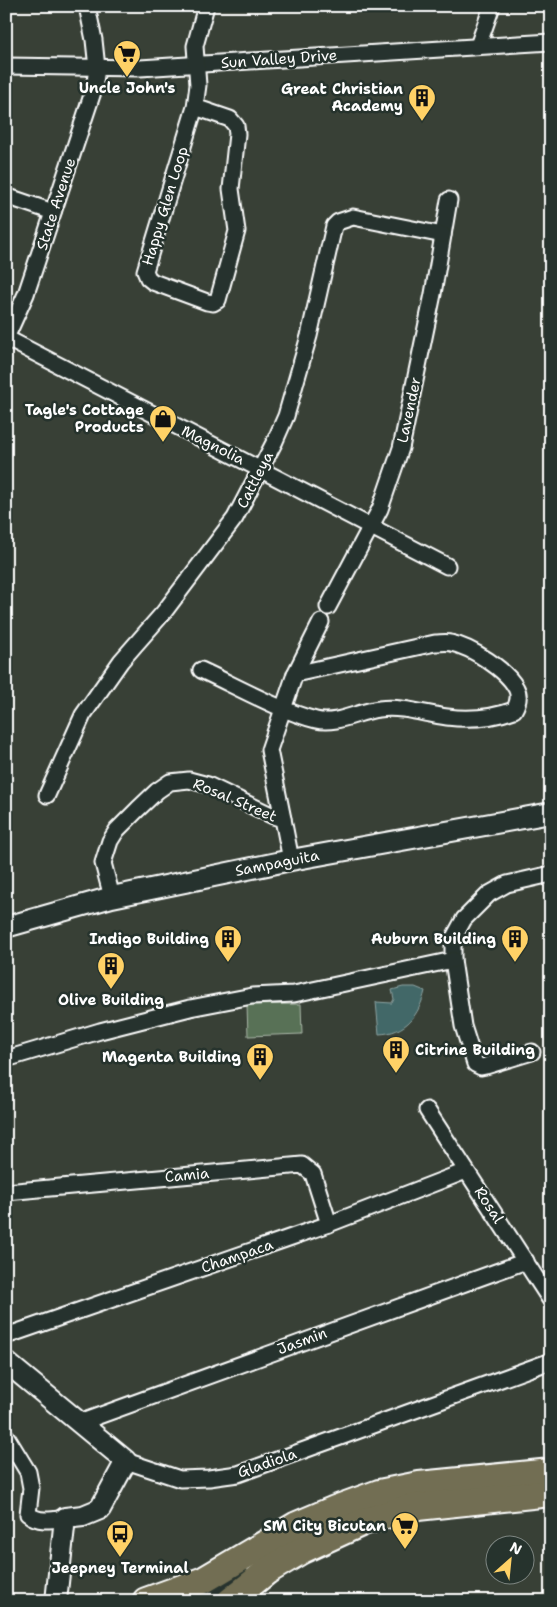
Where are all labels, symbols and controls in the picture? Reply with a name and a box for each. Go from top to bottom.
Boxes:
supermarket icon: Uncle John's [112,39,142,78]
street label: Sun Valley Drive [220,45,338,73]
place label: Uncle John's [79,78,175,98]
place label: Great Christian Academy [281,79,403,116]
building icon: Great Christian Academy [407,83,437,122]
street label: Happy Glen Loop [137,144,193,268]
street label: State Avenue [32,155,80,253]
street label: Lavender [392,375,426,445]
place label: Tagle's Cottage Products [25,400,144,437]
shop icon: Tagle's Cottage Products [148,404,178,443]
street label: Magnolia [178,421,249,470]
street label: Cattleya [232,448,278,512]
street label: Rosal Street [190,773,280,827]
street label: Sampaguita [233,845,321,881]
building icon: Indigo Building [213,924,243,963]
building icon: Auburn Building [500,924,530,963]
place label: Indigo Building [89,929,209,949]
place label: Auburn Building [371,929,496,949]
building icon: Olive Building [96,951,126,990]
place label: Olive Building [58,990,164,1010]
building icon: Citrine Building [381,1035,411,1074]
place label: Citrine Building [415,1040,535,1060]
building icon: Magenta Building [245,1042,275,1081]
place label: Magenta Building [102,1047,241,1067]
street label: Camia [164,1163,211,1187]
street label: Rosal [470,1183,508,1228]
street label: Champaca [198,1234,276,1278]
street label: Jasmin [274,1323,330,1359]
street label: Gladiola [235,1443,300,1482]
supermarket icon: SM City Bicutan [390,1511,420,1550]
place label: SM City Bicutan [263,1516,386,1536]
bus stop icon: Jeepney Terminal [105,1519,135,1558]
north arrow [484,1534,534,1584]
text: N [507,1538,525,1559]
place label: Jeepney Terminal [51,1558,189,1578]

